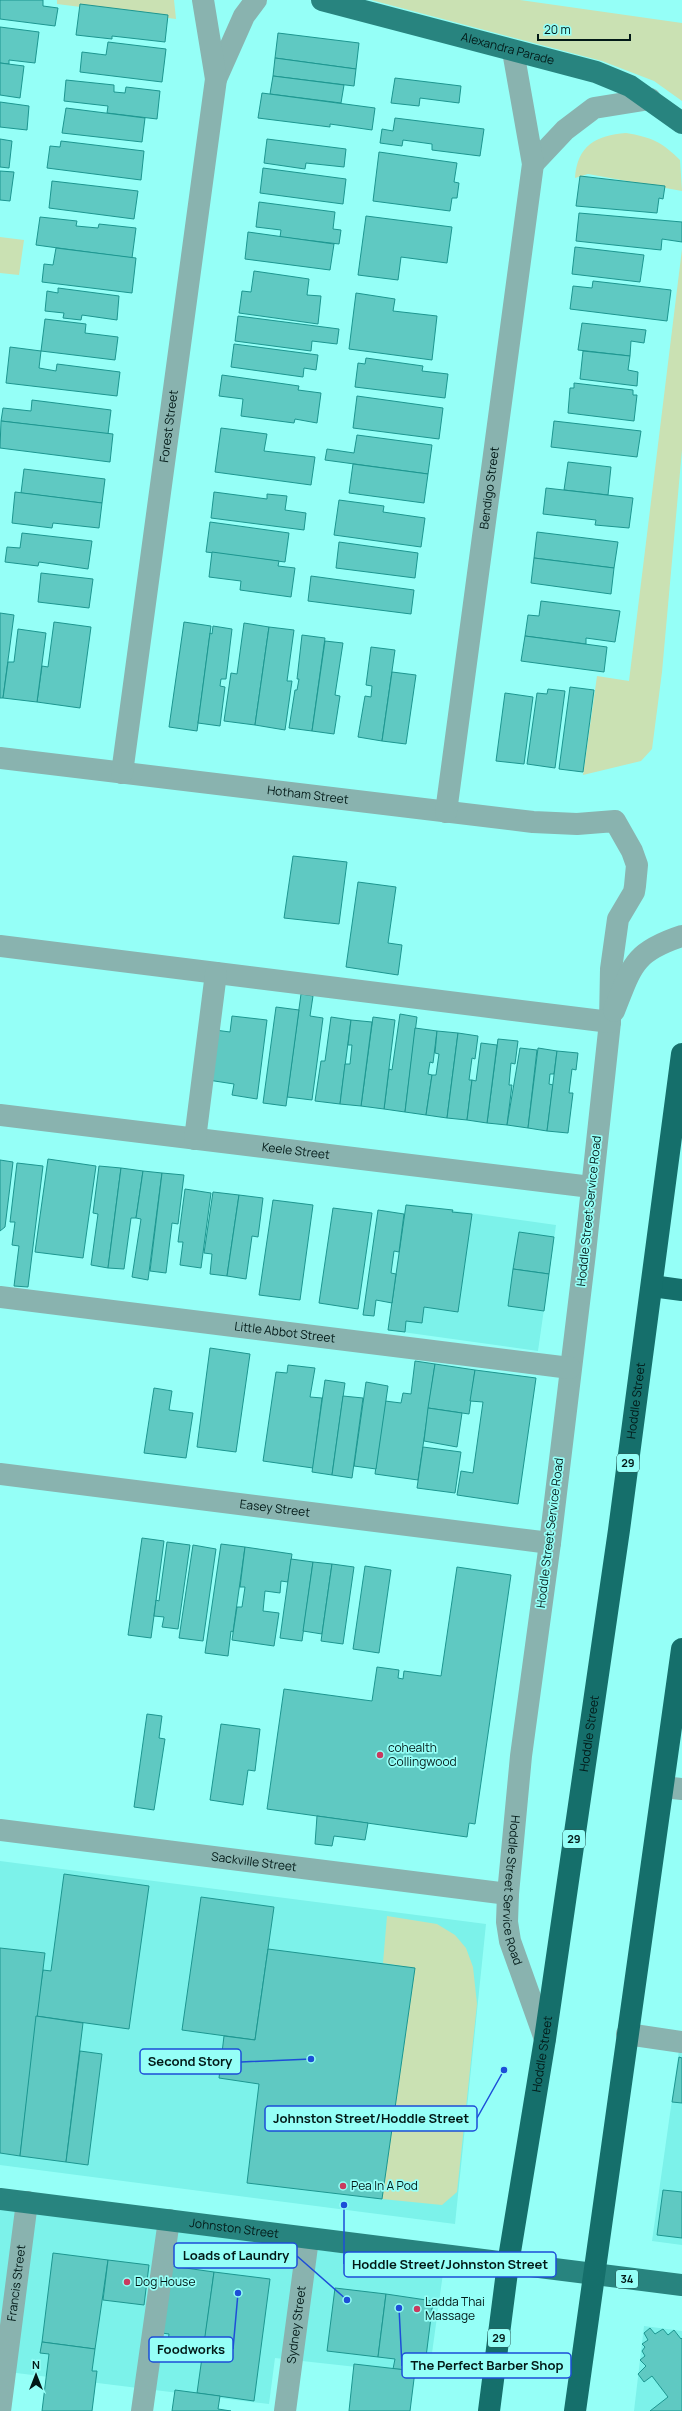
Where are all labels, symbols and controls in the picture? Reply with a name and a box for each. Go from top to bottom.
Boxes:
scale bar [538,16,630,42]
text: 20 m [544,21,571,38]
street label: Alexandra Parade [459,28,556,69]
street label: Forest Street [155,389,182,463]
street label: Bendigo Street [475,445,503,530]
street label: Hotham Street [266,781,350,808]
street label: Hoddle Street Service Road [572,1135,605,1287]
street label: Keele Street [261,1138,331,1163]
street label: Little Abbot Street [233,1317,336,1347]
street label: Hoddle Street [622,1361,649,1440]
road number: 29 [617,1454,639,1472]
street label: Hoddle Street Service Road [532,1457,567,1609]
street label: Easey Street [239,1495,311,1521]
street label: Hoddle Street [575,1694,603,1773]
place label: cohealth Collingwood [388,1739,457,1770]
marker: cohealth Collingwood [375,1750,385,1760]
street label: Hoddle Street Service Road [499,1814,527,1967]
road number: 29 [563,1830,585,1848]
street label: Sackville Street [210,1848,298,1875]
street label: Hoddle Street [527,2014,556,2093]
callout: Second Story [140,2049,241,2074]
text: Second Story [148,2052,233,2070]
callout: Johnston Street/Hoddle Street [265,2106,477,2131]
text: Johnston Street/Hoddle Street [273,2109,469,2127]
place label: Pea In A Pod [351,2177,418,2194]
marker: Pea In A Pod [338,2181,348,2191]
street label: Johnston Street [189,2214,280,2242]
street label: Francis Street [3,2243,29,2322]
callout: Loads of Laundry [174,2243,297,2268]
text: Loads of Laundry [183,2246,290,2264]
callout: Hoddle Street/Johnston Street [344,2252,556,2277]
text: Hoddle Street/Johnston Street [352,2255,548,2273]
road number: 34 [616,2270,638,2288]
place label: Dog House [135,2273,195,2290]
marker: Dog House [122,2277,132,2287]
street label: Sydney Street [282,2284,310,2365]
place label: Ladda Thai Massage [425,2293,485,2324]
marker: Ladda Thai Massage [412,2304,422,2314]
road number: 29 [488,2329,510,2347]
callout: Foodworks [149,2337,233,2362]
text: Foodworks [157,2340,225,2358]
callout: The Perfect Barber Shop [402,2353,571,2378]
north arrow [16,2355,56,2395]
text: The Perfect Barber Shop [410,2356,564,2374]
text: N [32,2357,40,2372]

